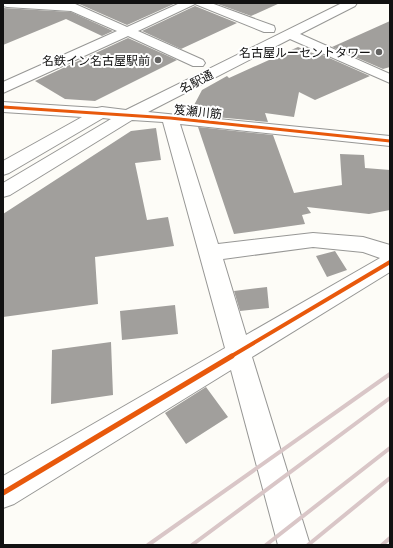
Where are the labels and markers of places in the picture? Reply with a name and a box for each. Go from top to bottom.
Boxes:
place label: 名古屋ルーセントタワー [239,44,371,60]
marker: 名古屋ルーセントタワー [374,47,384,57]
place label: 名鉄イン名古屋駅前 [42,52,150,68]
marker: 名鉄イン名古屋駅前 [153,55,163,65]

